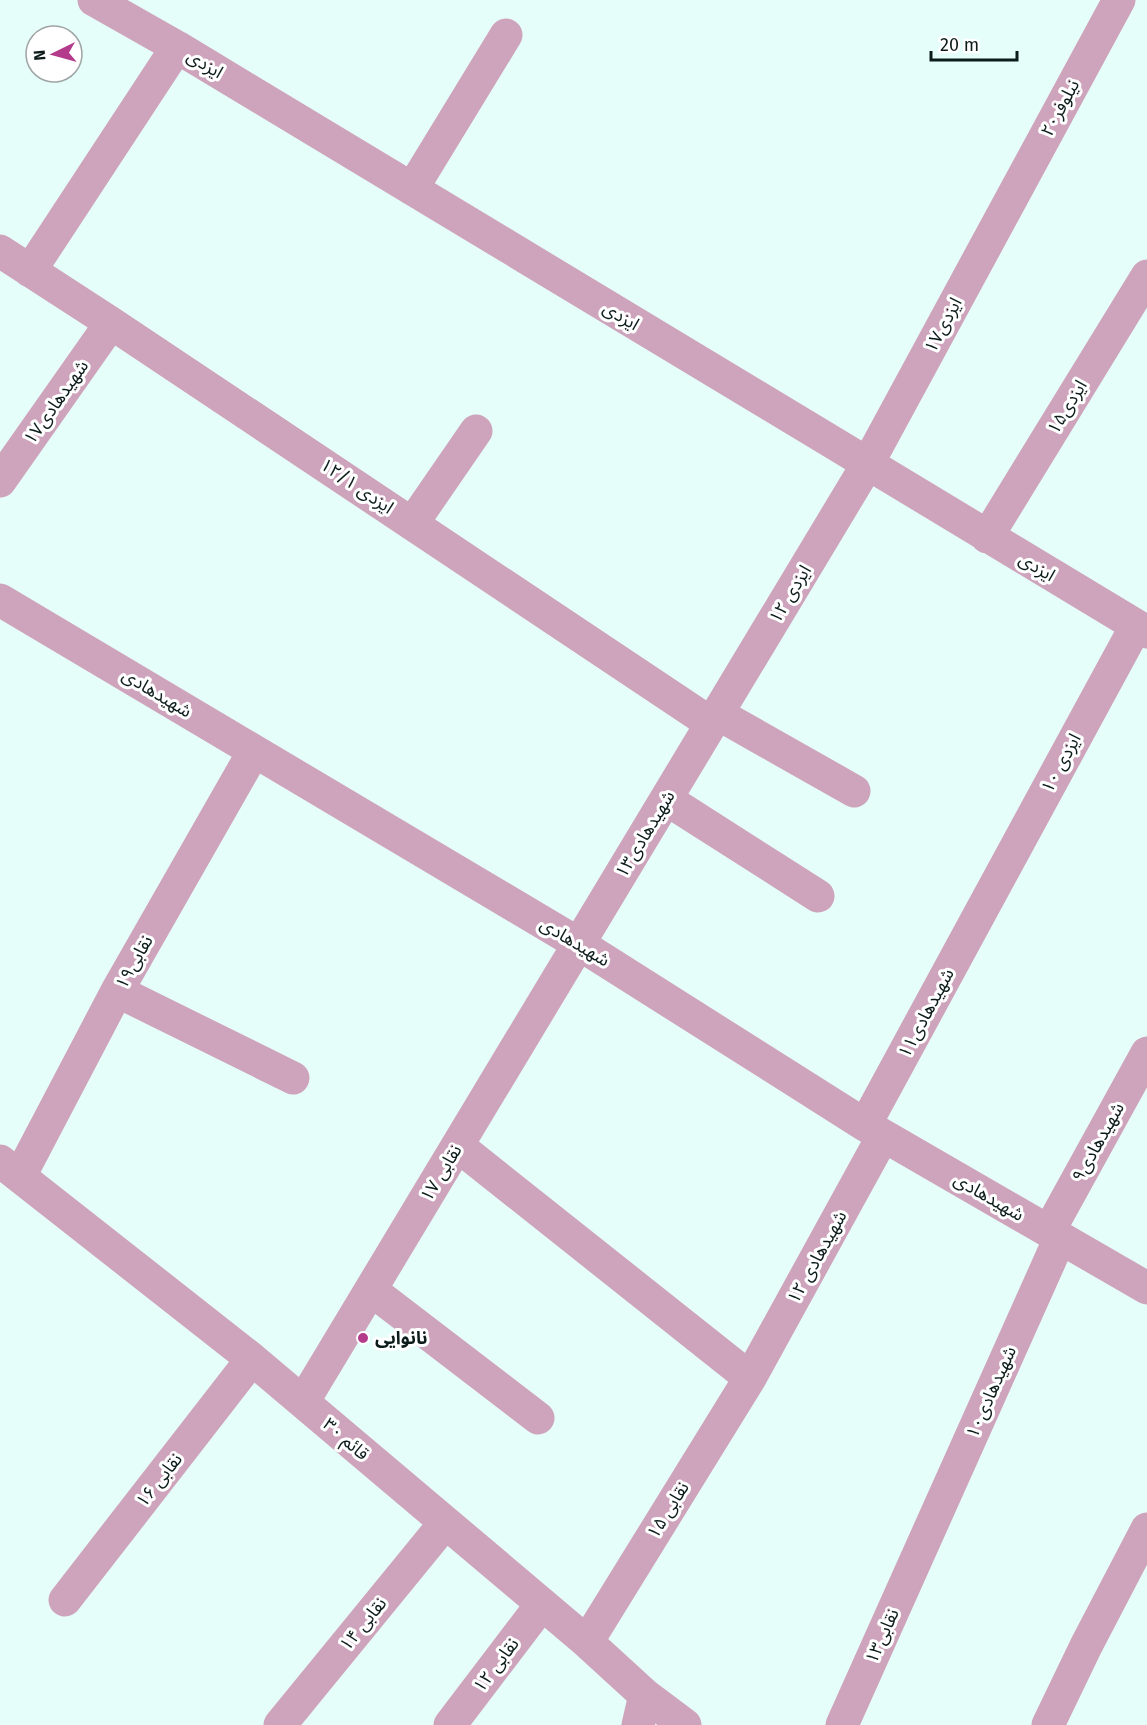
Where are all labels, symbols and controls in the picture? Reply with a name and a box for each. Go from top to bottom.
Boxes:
north arrow [24,24,84,84]
scale bar [931,24,1016,62]
text: 20 m [940,34,979,56]
street label: ایزدی [183,45,227,83]
text: N [30,49,49,61]
street label: نیلوفر۲۰ [1036,76,1084,140]
street label: ایزدی۱۷ [919,294,967,356]
street label: ایزدی [599,297,643,335]
street label: شهیدهادی۱۷ [19,356,93,448]
street label: ایزدی۱۵ [1042,376,1092,438]
street label: ایزدی ۱۲/۱ [316,454,398,518]
street label: ایزدی [1015,548,1059,586]
street label: ایزدی ۱۲ [764,561,816,627]
street label: شهیدهادی [118,664,196,722]
street label: ایزدی ۱۰ [1036,730,1086,796]
street label: شهیدهادی۱۳ [610,786,680,882]
street label: شهیدهادی [536,913,614,971]
street label: نقابی۱۹ [110,931,158,993]
street label: شهیدهادی۱۱ [893,965,959,1061]
street label: شهیدهادی۹ [1067,1098,1129,1186]
street label: نقابی ۱۷ [415,1141,467,1205]
street label: شهیدهادی [950,1168,1028,1226]
street label: شهیدهادی ۱۲ [782,1207,852,1307]
place label: نانوایی [375,1327,427,1349]
marker: نانوایی [356,1331,370,1345]
street label: شهیدهادی۱۰ [961,1343,1021,1441]
street label: قائم ۳۰ [317,1413,373,1466]
street label: نقابی ۱۶ [131,1449,187,1511]
street label: نقابی ۱۵ [642,1478,694,1542]
street label: نقابی ۱۴ [335,1593,391,1655]
street label: نقابی۱۳ [860,1605,904,1667]
street label: نقابی ۱۲ [468,1633,524,1697]

